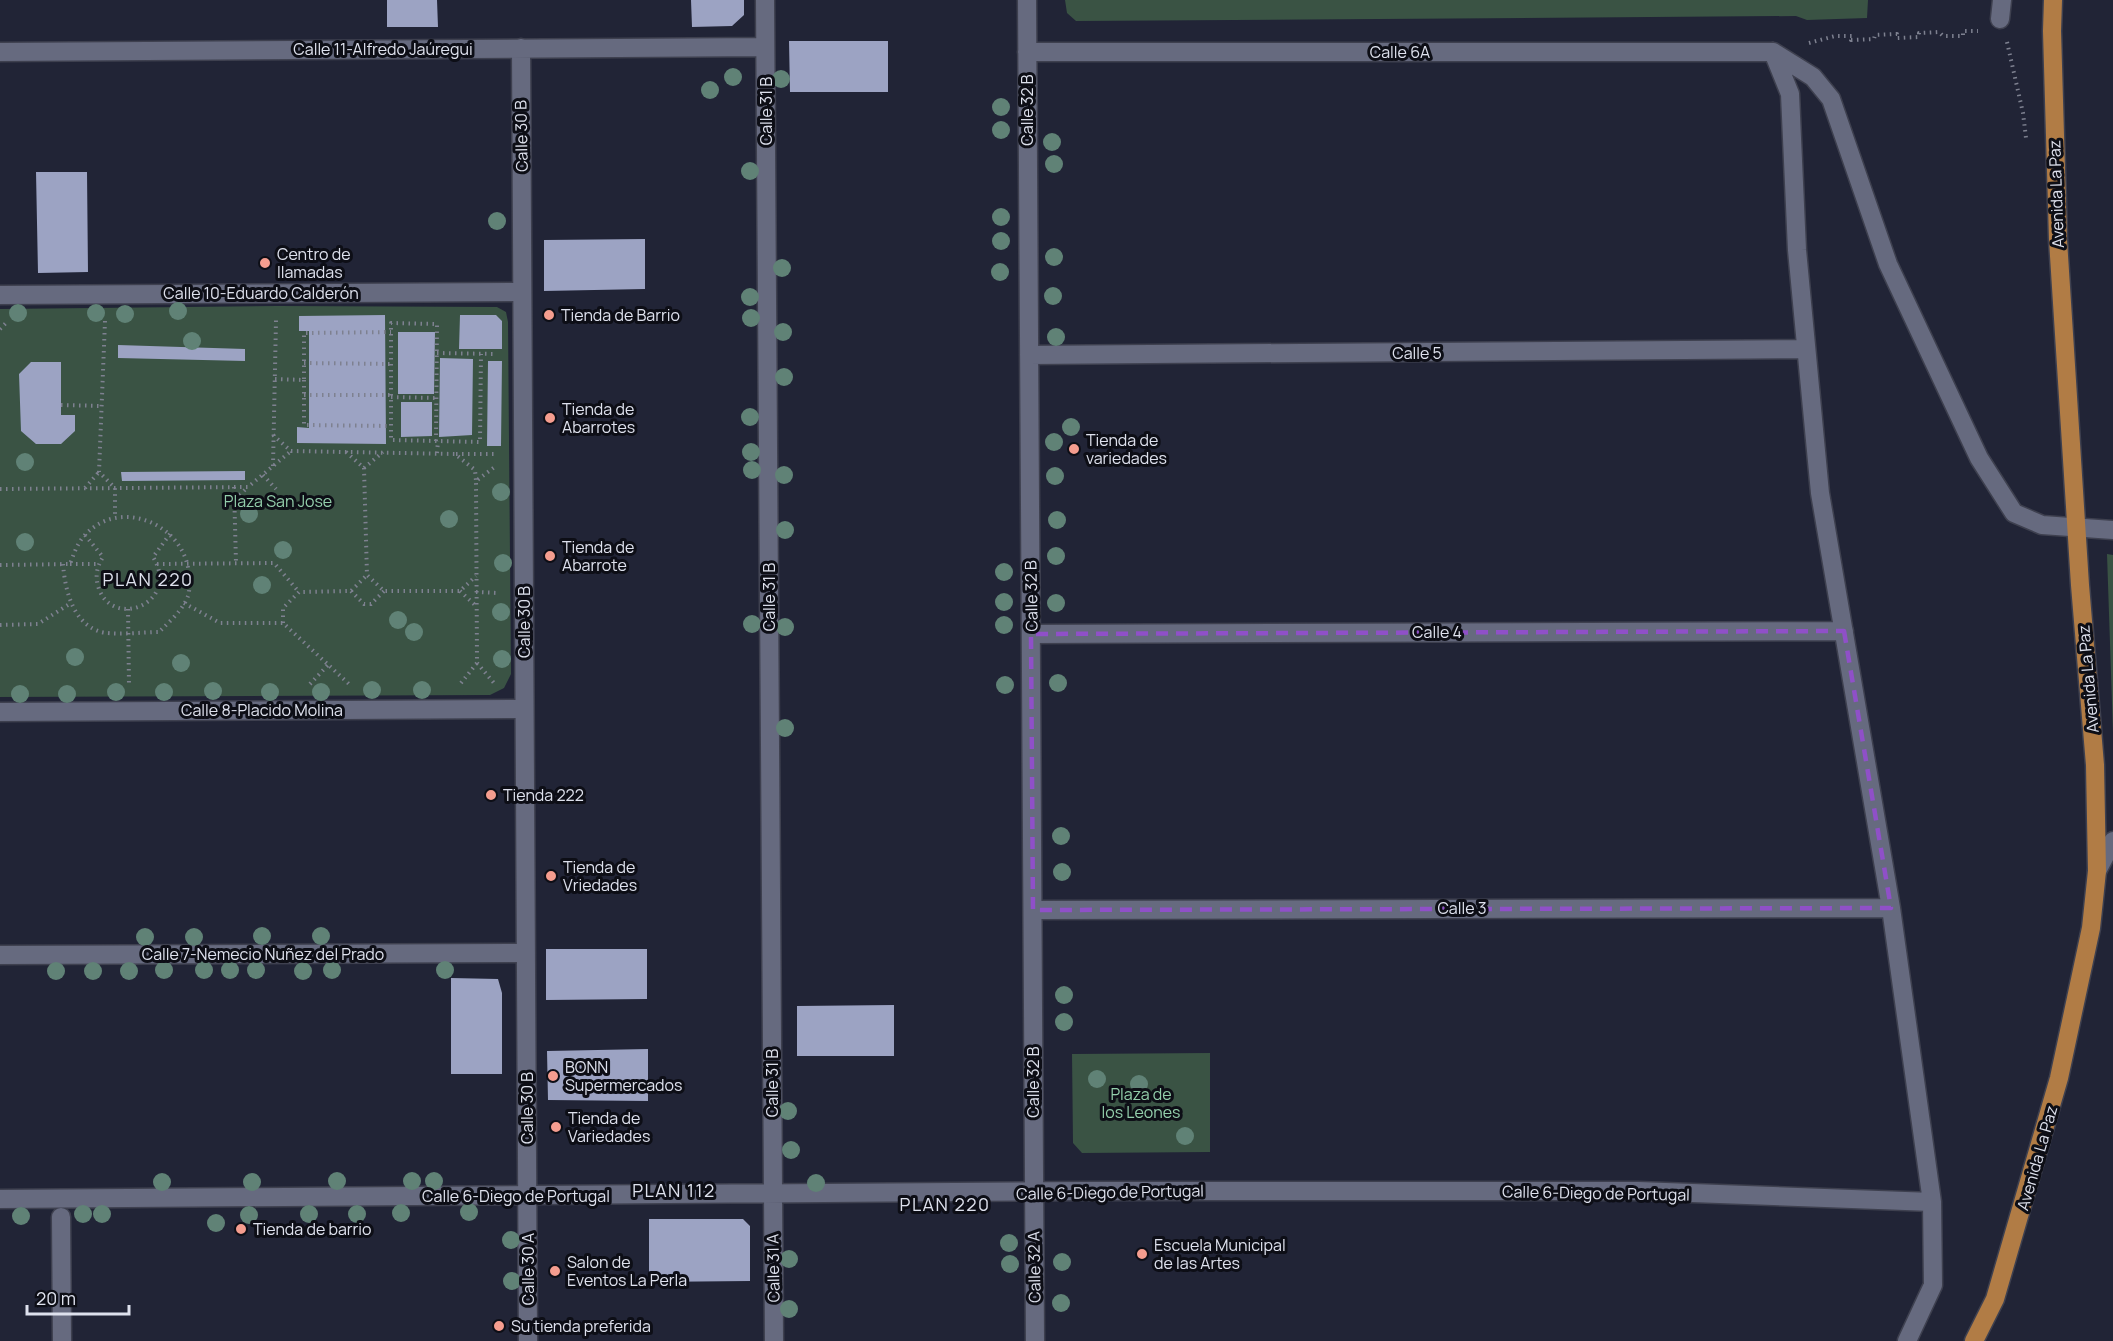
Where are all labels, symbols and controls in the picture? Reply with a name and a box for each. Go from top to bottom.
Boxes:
street label: Calle 11-Alfredo Jaúregui [293,38,473,60]
street label: Calle 6A [1370,41,1430,63]
street label: Calle 32 B [1016,74,1038,146]
street label: Calle 31 B [755,77,777,145]
street label: Calle 30 B [509,100,533,172]
street label: Avenida La Paz [2043,140,2069,248]
place label: Centro de llamadas [277,243,351,283]
marker: Centro de llamadas [258,256,272,270]
street label: Calle 10-Eduardo Calderón [163,282,359,304]
place label: Tienda de Barrio [561,304,680,326]
marker: Tienda de Barrio [542,308,556,322]
street label: Calle 5 [1392,342,1442,364]
place label: Tienda de Abarrotes [562,398,635,438]
marker: Tienda de Abarrotes [543,411,557,425]
place label: Tienda de variedades [1086,429,1167,469]
marker: Tienda de variedades [1067,442,1081,456]
park label: Plaza San Jose [224,490,332,512]
place label: Tienda de Abarrote [562,536,634,576]
marker: Tienda de Abarrote [543,549,557,563]
street label: Calle 32 B [1019,560,1043,632]
street label: Calle 31 B [758,563,780,631]
district label: PLAN 220 [103,567,193,591]
street label: Calle 30 B [513,586,535,658]
street label: Calle 4 [1412,621,1462,643]
street label: Avenida La Paz [2072,624,2104,734]
street label: Calle 8-Placido Molina [181,699,343,721]
place label: Tienda 222 [503,784,584,806]
marker: Tienda 222 [484,788,498,802]
place label: Tienda de Vriedades [563,856,637,896]
marker: Tienda de Vriedades [544,869,558,883]
street label: Calle 3 [1437,897,1487,919]
street label: Calle 7-Nemecio Nuñez del Prado [142,943,384,965]
street label: Calle 32 B [1022,1046,1044,1118]
street label: Calle 31 B [761,1049,783,1117]
place label: BONN Supermercados [565,1056,682,1096]
marker: BONN Supermercados [546,1069,560,1083]
street label: Calle 30 B [516,1072,538,1144]
park label: Plaza de los Leones [1102,1083,1180,1123]
street label: Avenida La Paz [2012,1103,2062,1213]
place label: Tienda de Variedades [568,1107,650,1147]
marker: Tienda de Variedades [549,1120,563,1134]
district label: PLAN 112 [632,1178,716,1202]
street label: Calle 6-Diego de Portugal [1016,1179,1204,1205]
street label: Calle 6-Diego de Portugal [1502,1180,1690,1206]
street label: Calle 6-Diego de Portugal [422,1185,610,1207]
district label: PLAN 220 [900,1192,990,1216]
place label: Tienda de barrio [253,1218,372,1240]
marker: Tienda de barrio [234,1222,248,1236]
street label: Calle 32 A [1022,1231,1046,1303]
street label: Calle 30 A [517,1233,539,1305]
street label: Calle 31 A [761,1233,785,1303]
place label: Escuela Municipal de las Artes [1154,1234,1286,1274]
marker: Escuela Municipal de las Artes [1135,1247,1149,1261]
place label: Salon de Eventos La Perla [567,1251,687,1291]
marker: Salon de Eventos La Perla [548,1264,562,1278]
scale bar [27,1278,129,1316]
text: 20 m [36,1286,76,1310]
place label: Su tienda preferida [511,1315,651,1337]
marker: Su tienda preferida [492,1319,506,1333]

